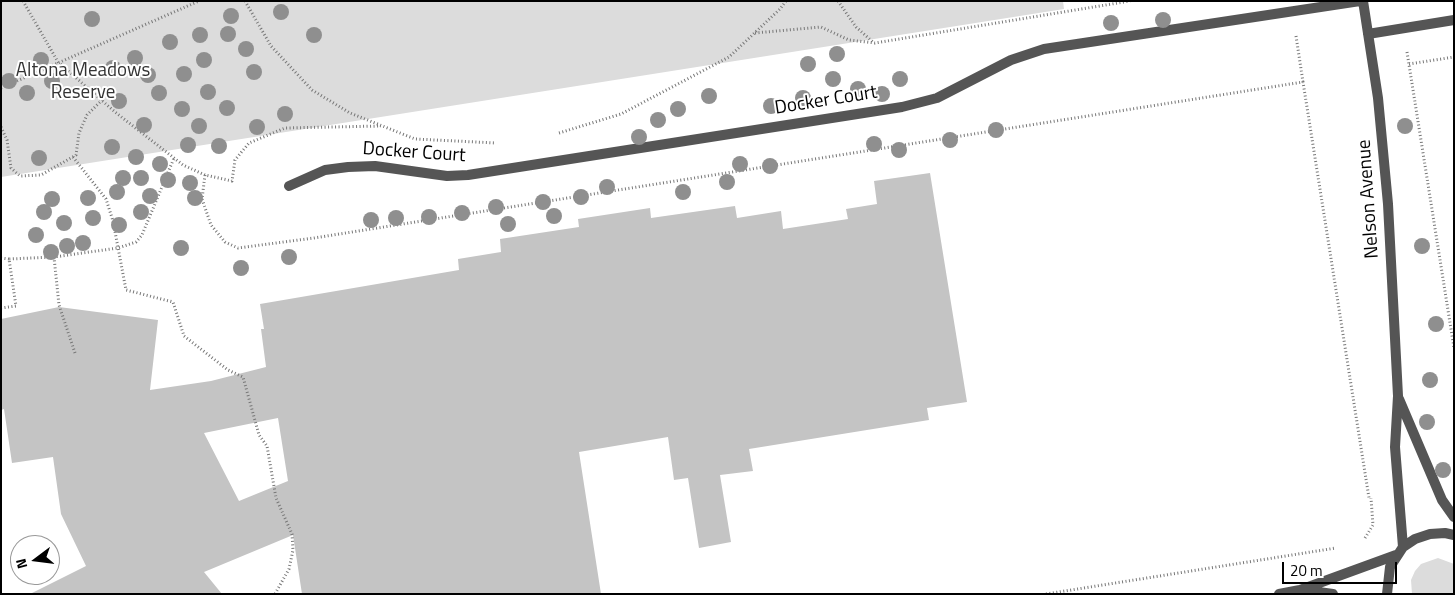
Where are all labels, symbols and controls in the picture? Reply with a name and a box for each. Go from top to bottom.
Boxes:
park label: Altona Meadows Reserve [16,60,150,104]
street label: Docker Court [773,82,879,120]
street label: Docker Court [362,138,466,168]
street label: Nelson Avenue [1353,139,1385,259]
north arrow [10,535,60,585]
scale bar [1285,552,1400,584]
text: N [10,556,32,571]
text: 20 m [1290,559,1323,582]

